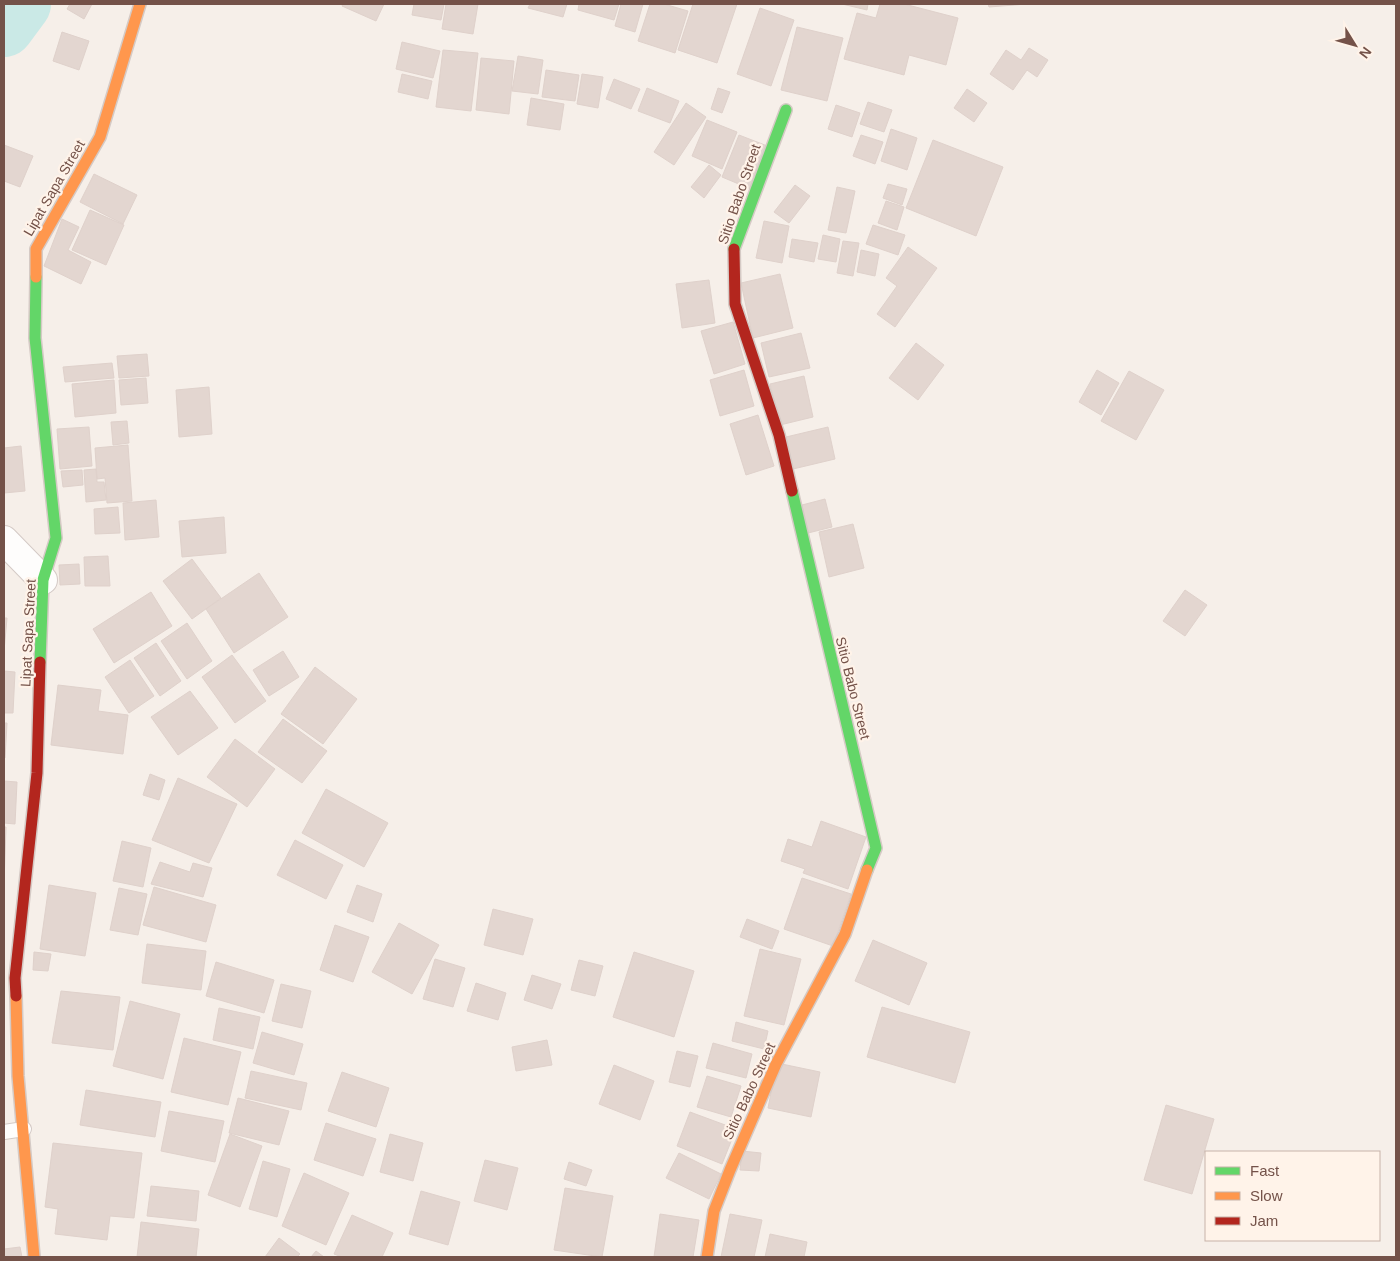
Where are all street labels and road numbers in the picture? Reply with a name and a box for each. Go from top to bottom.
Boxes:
street label: Lipat Sapa Street [20,137,88,239]
street label: Sitio Babo Street [714,142,764,246]
street label: Lipat Sapa Street [17,578,39,687]
street label: Sitio Babo Street [833,635,873,741]
street label: Sitio Babo Street [720,1040,778,1142]

